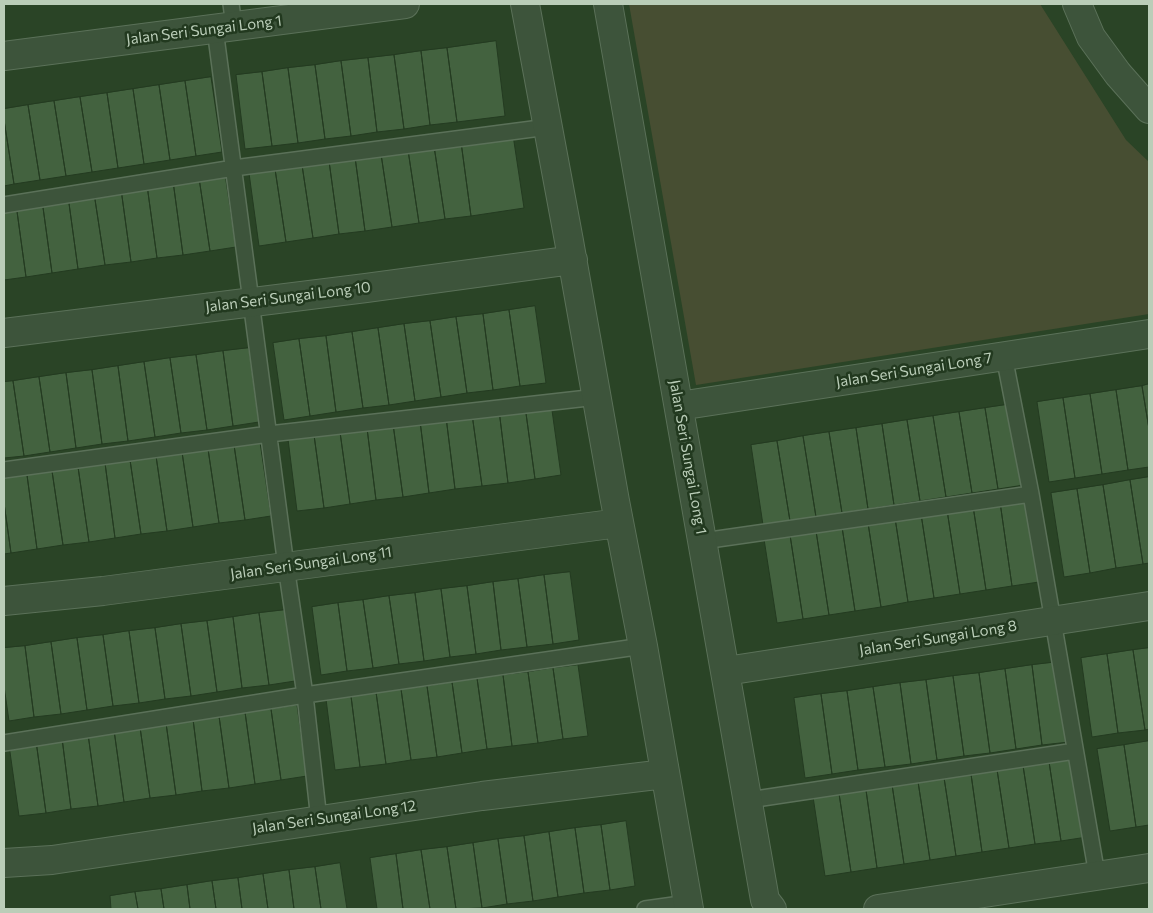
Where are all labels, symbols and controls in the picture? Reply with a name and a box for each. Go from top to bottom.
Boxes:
street label: Jalan Seri Sungai Long 1 [125,12,283,48]
street label: Jalan Seri Sungai Long 10 [204,278,372,316]
street label: Jalan Seri Sungai Long 7 [834,349,994,391]
street label: Jalan Seri Sungai Long 1 [666,378,710,536]
street label: Jalan Seri Sungai Long 11 [229,543,393,583]
street label: Jalan Seri Sungai Long 8 [858,617,1018,659]
street label: Jalan Seri Sungai Long 12 [251,797,417,837]

